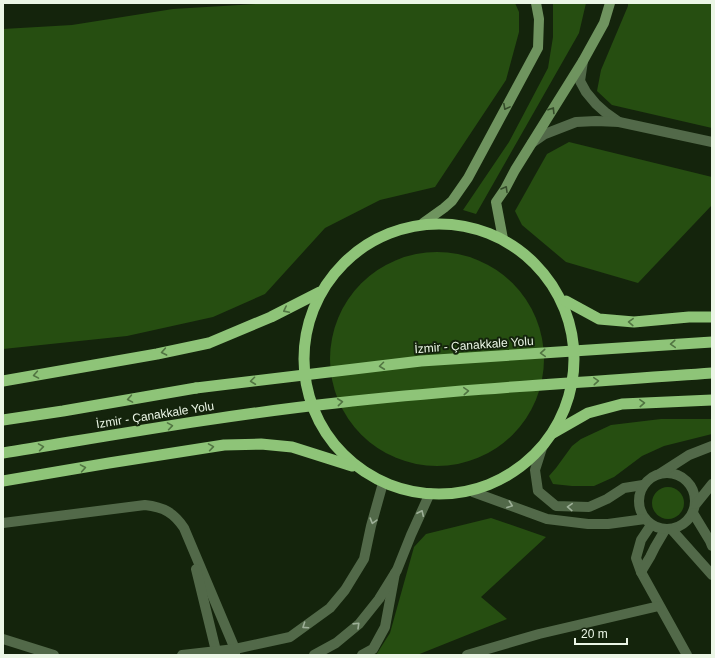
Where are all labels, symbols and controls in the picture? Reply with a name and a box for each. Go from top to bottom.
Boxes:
one-way arrow [504,102,511,110]
one-way arrow [548,107,555,114]
one-way arrow [500,186,507,193]
one-way arrow [282,305,290,312]
one-way arrow [628,317,634,326]
street label: İzmir - Çanakkale Yolu [414,334,534,356]
one-way arrow [670,340,676,349]
one-way arrow [160,348,167,356]
one-way arrow [540,349,546,358]
one-way arrow [379,361,385,370]
one-way arrow [32,370,39,379]
one-way arrow [250,376,256,385]
one-way arrow [593,377,599,386]
one-way arrow [463,386,469,395]
one-way arrow [127,395,133,403]
one-way arrow [337,398,343,407]
street label: İzmir - Çanakkale Yolu [95,399,215,431]
one-way arrow [639,399,645,408]
one-way arrow [167,422,173,431]
one-way arrow [38,443,45,452]
one-way arrow [208,443,214,452]
one-way arrow [80,464,86,472]
one-way arrow [506,501,513,509]
one-way arrow [567,502,573,511]
one-way arrow [416,510,424,518]
one-way arrow [369,517,377,524]
scale bar [575,620,627,646]
one-way arrow [303,622,310,629]
one-way arrow [352,623,360,630]
text: 20 m [581,627,608,641]

